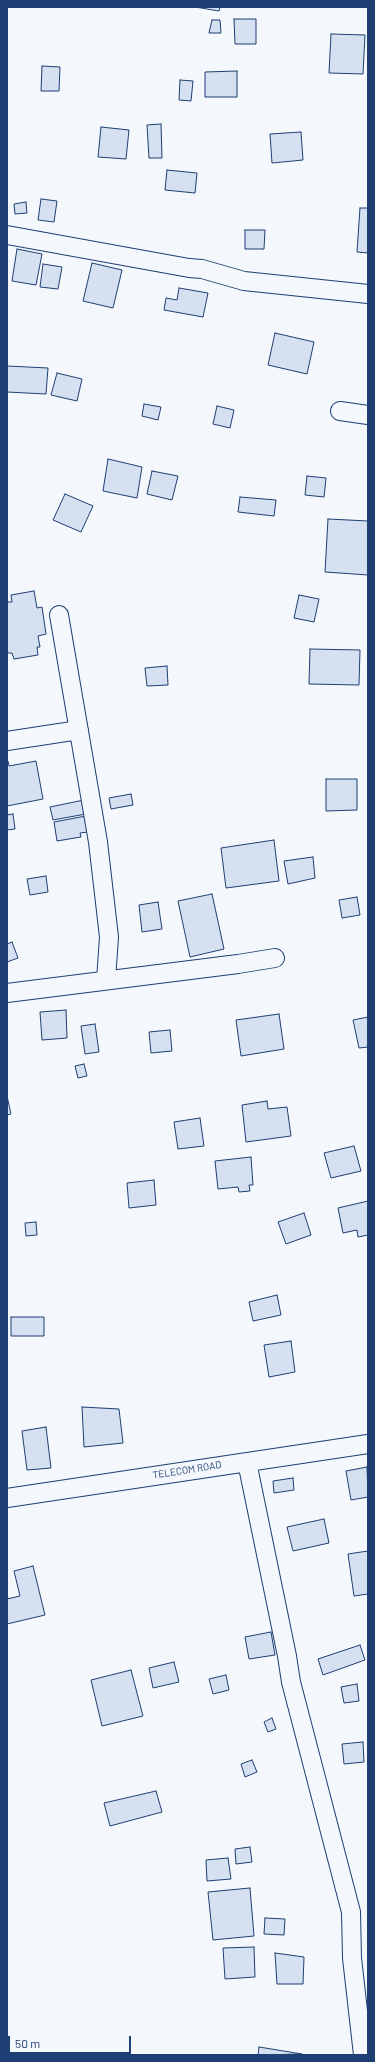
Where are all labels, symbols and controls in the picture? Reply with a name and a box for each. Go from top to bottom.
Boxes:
street label: TELECOM ROAD [152,1459,222,1481]
scale bar [10,2028,133,2054]
text: 50 m [15,2036,40,2050]

